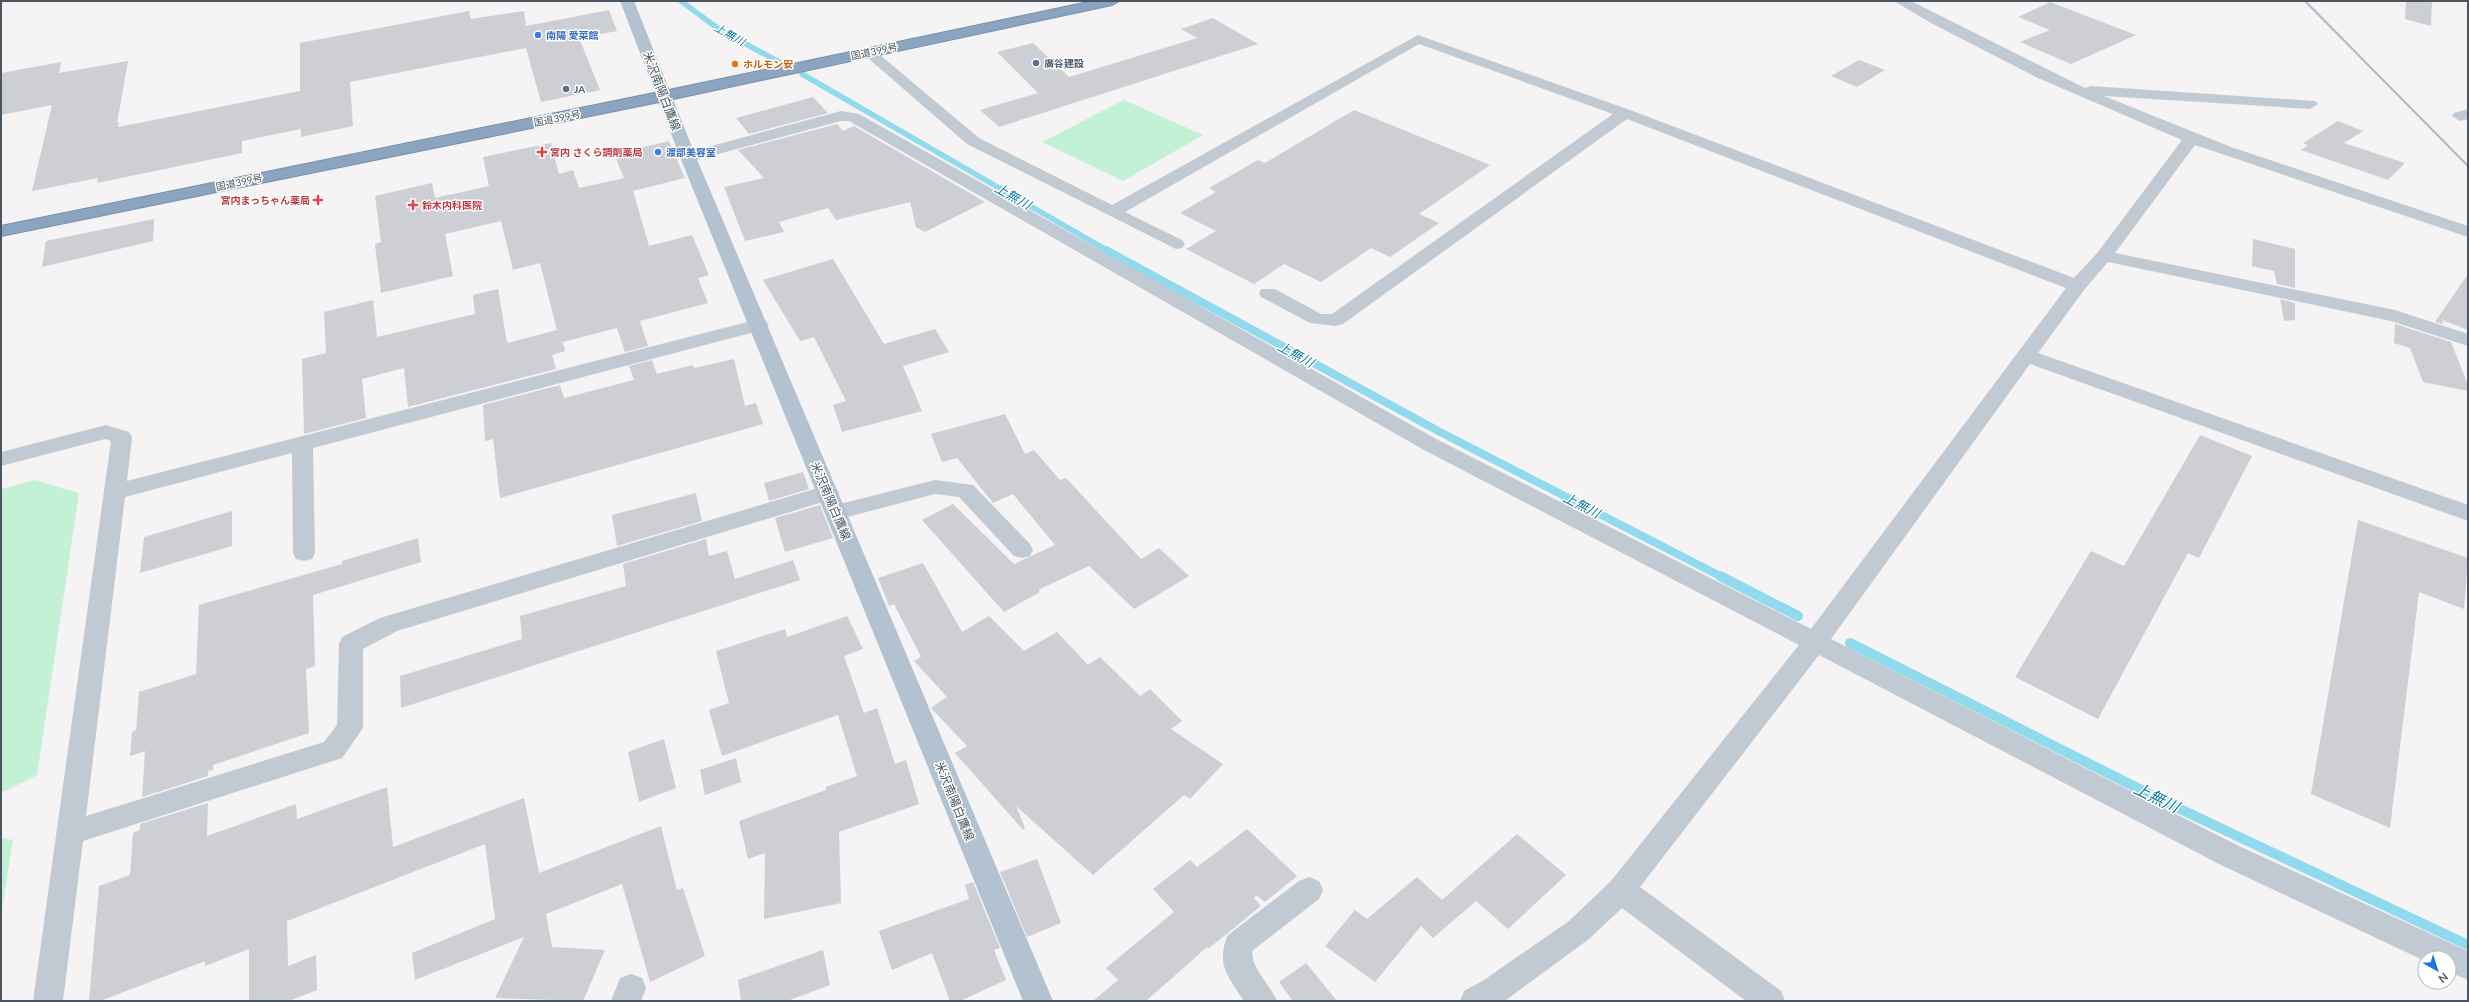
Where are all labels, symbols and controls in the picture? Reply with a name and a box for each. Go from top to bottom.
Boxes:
water label: 上無川 [712,20,748,48]
place label: 南陽 愛菜館 [546,29,598,41]
marker: 南陽 愛菜館 [533,30,543,40]
street label: 国道399号 [850,40,898,62]
street label: 米沢南陽白鷹線 [640,49,684,133]
place label: 廣谷建設 [1044,57,1084,69]
place label: ホルモン安 [743,58,793,70]
marker: 廣谷建設 [1031,58,1041,68]
marker: ホルモン安 [730,59,740,69]
place label: JA [574,83,585,95]
marker: JA [561,84,571,94]
street label: 国道399号 [533,108,581,128]
place label: 宮内 さくら調剤薬局 [550,146,642,158]
place label: 渡部美容室 [666,146,716,158]
marker: 宮内 さくら調剤薬局 [537,147,547,157]
marker: 渡部美容室 [653,147,663,157]
street label: 国道399号 [215,171,263,193]
water label: 上無川 [992,179,1036,214]
place label: 宮内まっちゃん薬局 [220,194,310,206]
marker: 宮内まっちゃん薬局 [313,195,323,205]
marker: 鈴木内科医院 [407,199,419,211]
place label: 鈴木内科医院 [422,199,482,211]
water label: 上無川 [1275,338,1319,371]
street label: 米沢南陽白鷹線 [808,459,854,543]
water label: 上無川 [1561,489,1605,522]
street label: 米沢南陽白鷹線 [932,759,978,843]
water label: 上無川 [2131,778,2185,817]
north arrow [2417,950,2457,990]
text: N [2436,970,2451,986]

